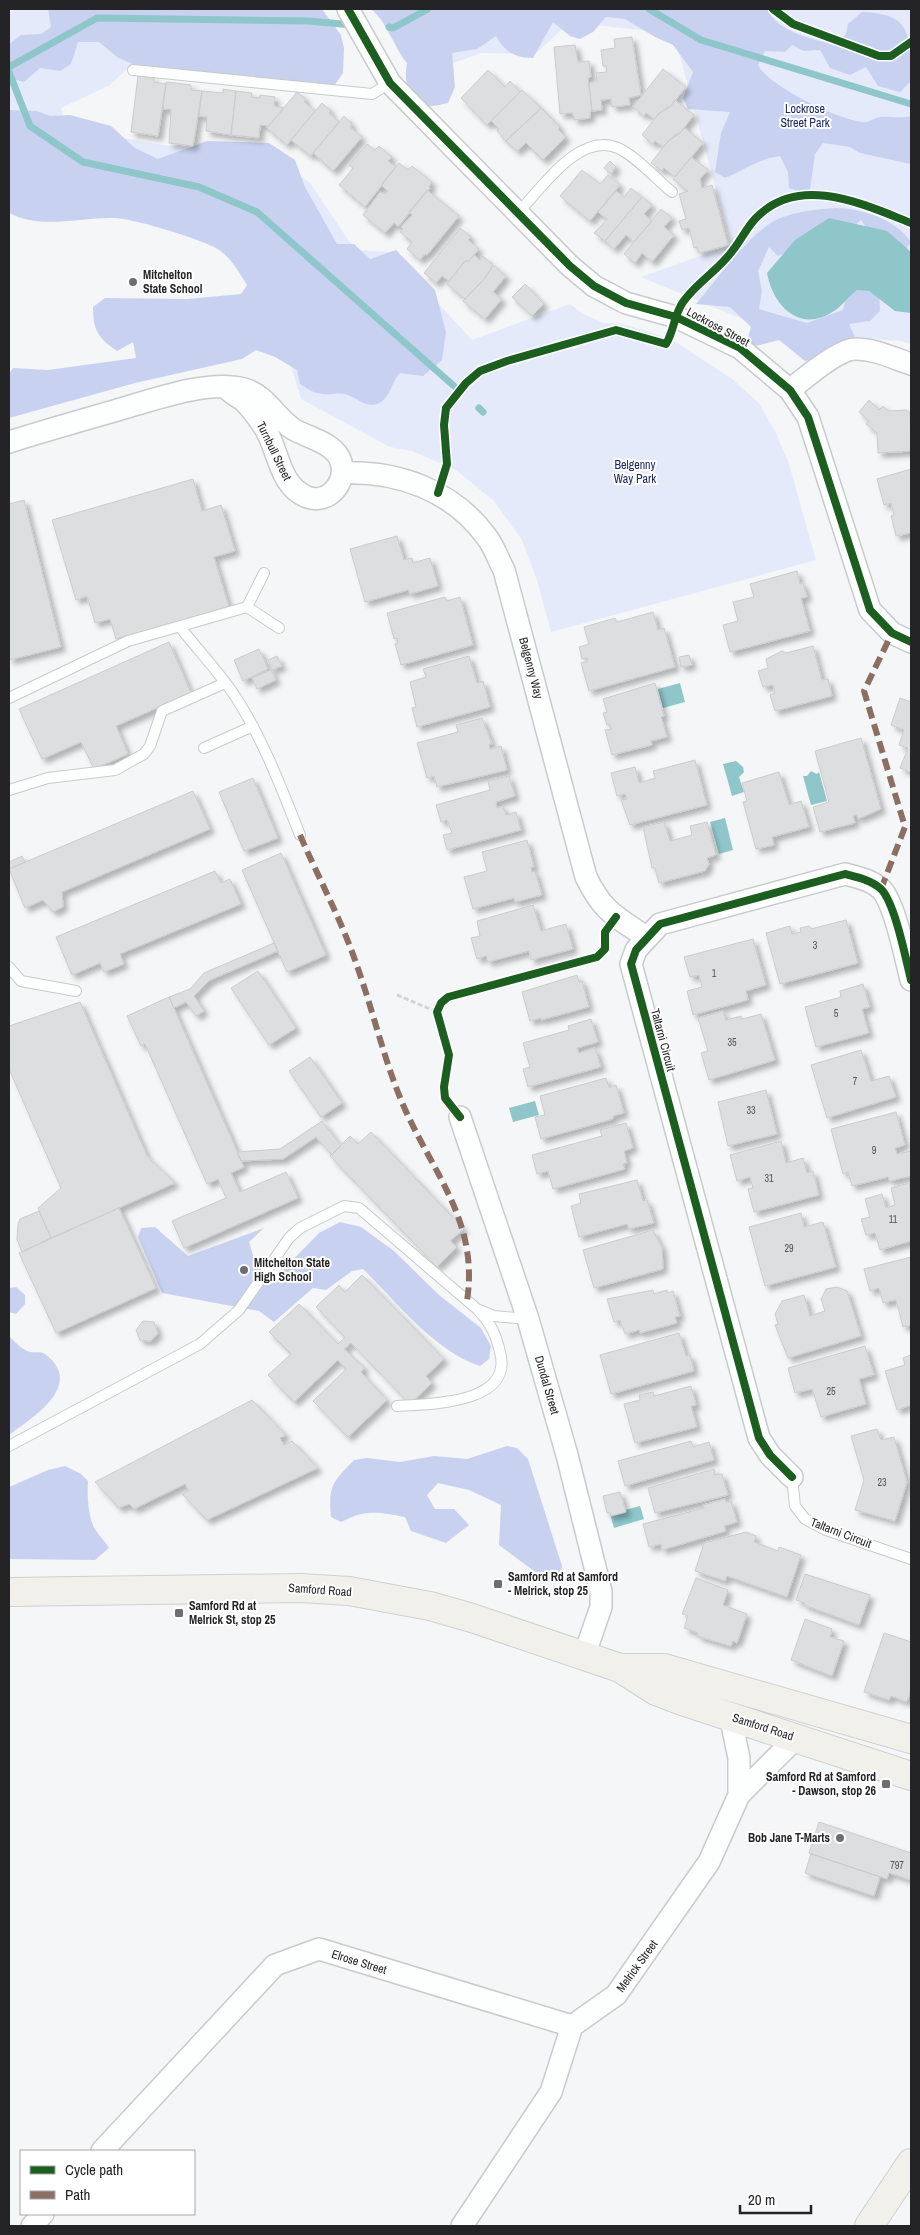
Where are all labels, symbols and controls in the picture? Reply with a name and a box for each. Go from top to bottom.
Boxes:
park label: Lockrose Street Park [780,101,830,131]
place label: Mitchelton State School [143,267,203,297]
marker: Mitchelton State School [127,276,139,288]
street label: Lockrose Street [684,304,752,350]
street label: Turnbull Street [253,419,295,483]
park label: Belgenny Way Park [614,457,656,487]
street label: Belgenny Way [515,635,547,701]
house number: 3 [813,939,818,952]
house number: 1 [712,967,717,980]
street label: Taltarni Circuit [647,1007,679,1073]
house number: 5 [834,1007,839,1020]
house number: 35 [727,1036,737,1049]
house number: 7 [853,1075,858,1088]
house number: 33 [746,1104,756,1117]
house number: 9 [872,1144,877,1157]
house number: 31 [764,1172,774,1185]
house number: 11 [889,1213,898,1226]
house number: 29 [784,1242,794,1255]
place label: Mitchelton State High School [254,1255,331,1285]
marker: Mitchelton State High School [238,1264,250,1276]
street label: Dundal Street [531,1354,563,1416]
house number: 25 [826,1385,836,1398]
house number: 23 [877,1476,887,1489]
street label: Taltarni Circuit [808,1514,874,1552]
place label: Samford Rd at Samford - Melrick, stop 25 [508,1569,618,1599]
marker: Samford Rd at Samford - Melrick, stop 25 [492,1578,504,1590]
street label: Samford Road [288,1580,352,1600]
place label: Samford Rd at Melrick St, stop 25 [189,1598,276,1628]
marker: Samford Rd at Melrick St, stop 25 [173,1607,185,1619]
street label: Samford Road [730,1710,796,1744]
place label: Samford Rd at Samford - Dawson, stop 26 [766,1769,877,1799]
marker: Samford Rd at Samford - Dawson, stop 26 [880,1778,892,1790]
place label: Bob Jane T-Marts [748,1830,831,1846]
marker: Bob Jane T-Marts [834,1832,846,1844]
house number: 797 [890,1859,904,1872]
street label: Melrick Street [613,1937,661,1995]
street label: Elrose Street [329,1946,389,1978]
legend [20,2150,195,2215]
text: Cycle path [65,2159,123,2180]
scale bar [740,2182,811,2214]
text: Path [65,2184,90,2205]
text: 20 m [748,2189,775,2210]

